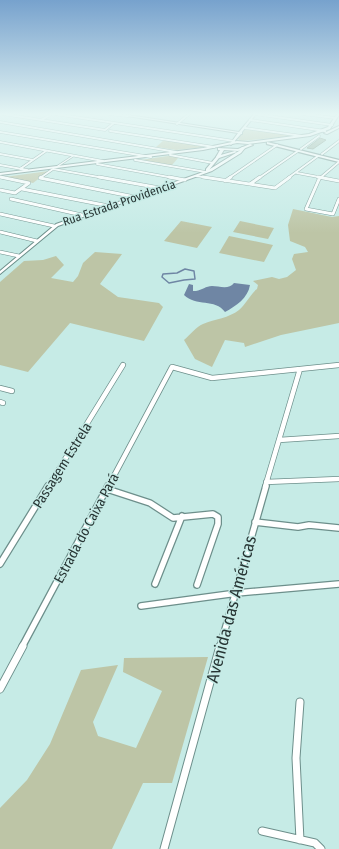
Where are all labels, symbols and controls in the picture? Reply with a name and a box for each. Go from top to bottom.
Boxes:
street label: Rua Estrada Providencia [61,177,177,229]
street label: Passagem Estrela [29,419,96,511]
street label: Estrada do Caixa Pará [50,470,123,586]
street label: Avenida das Américas [202,533,261,685]

